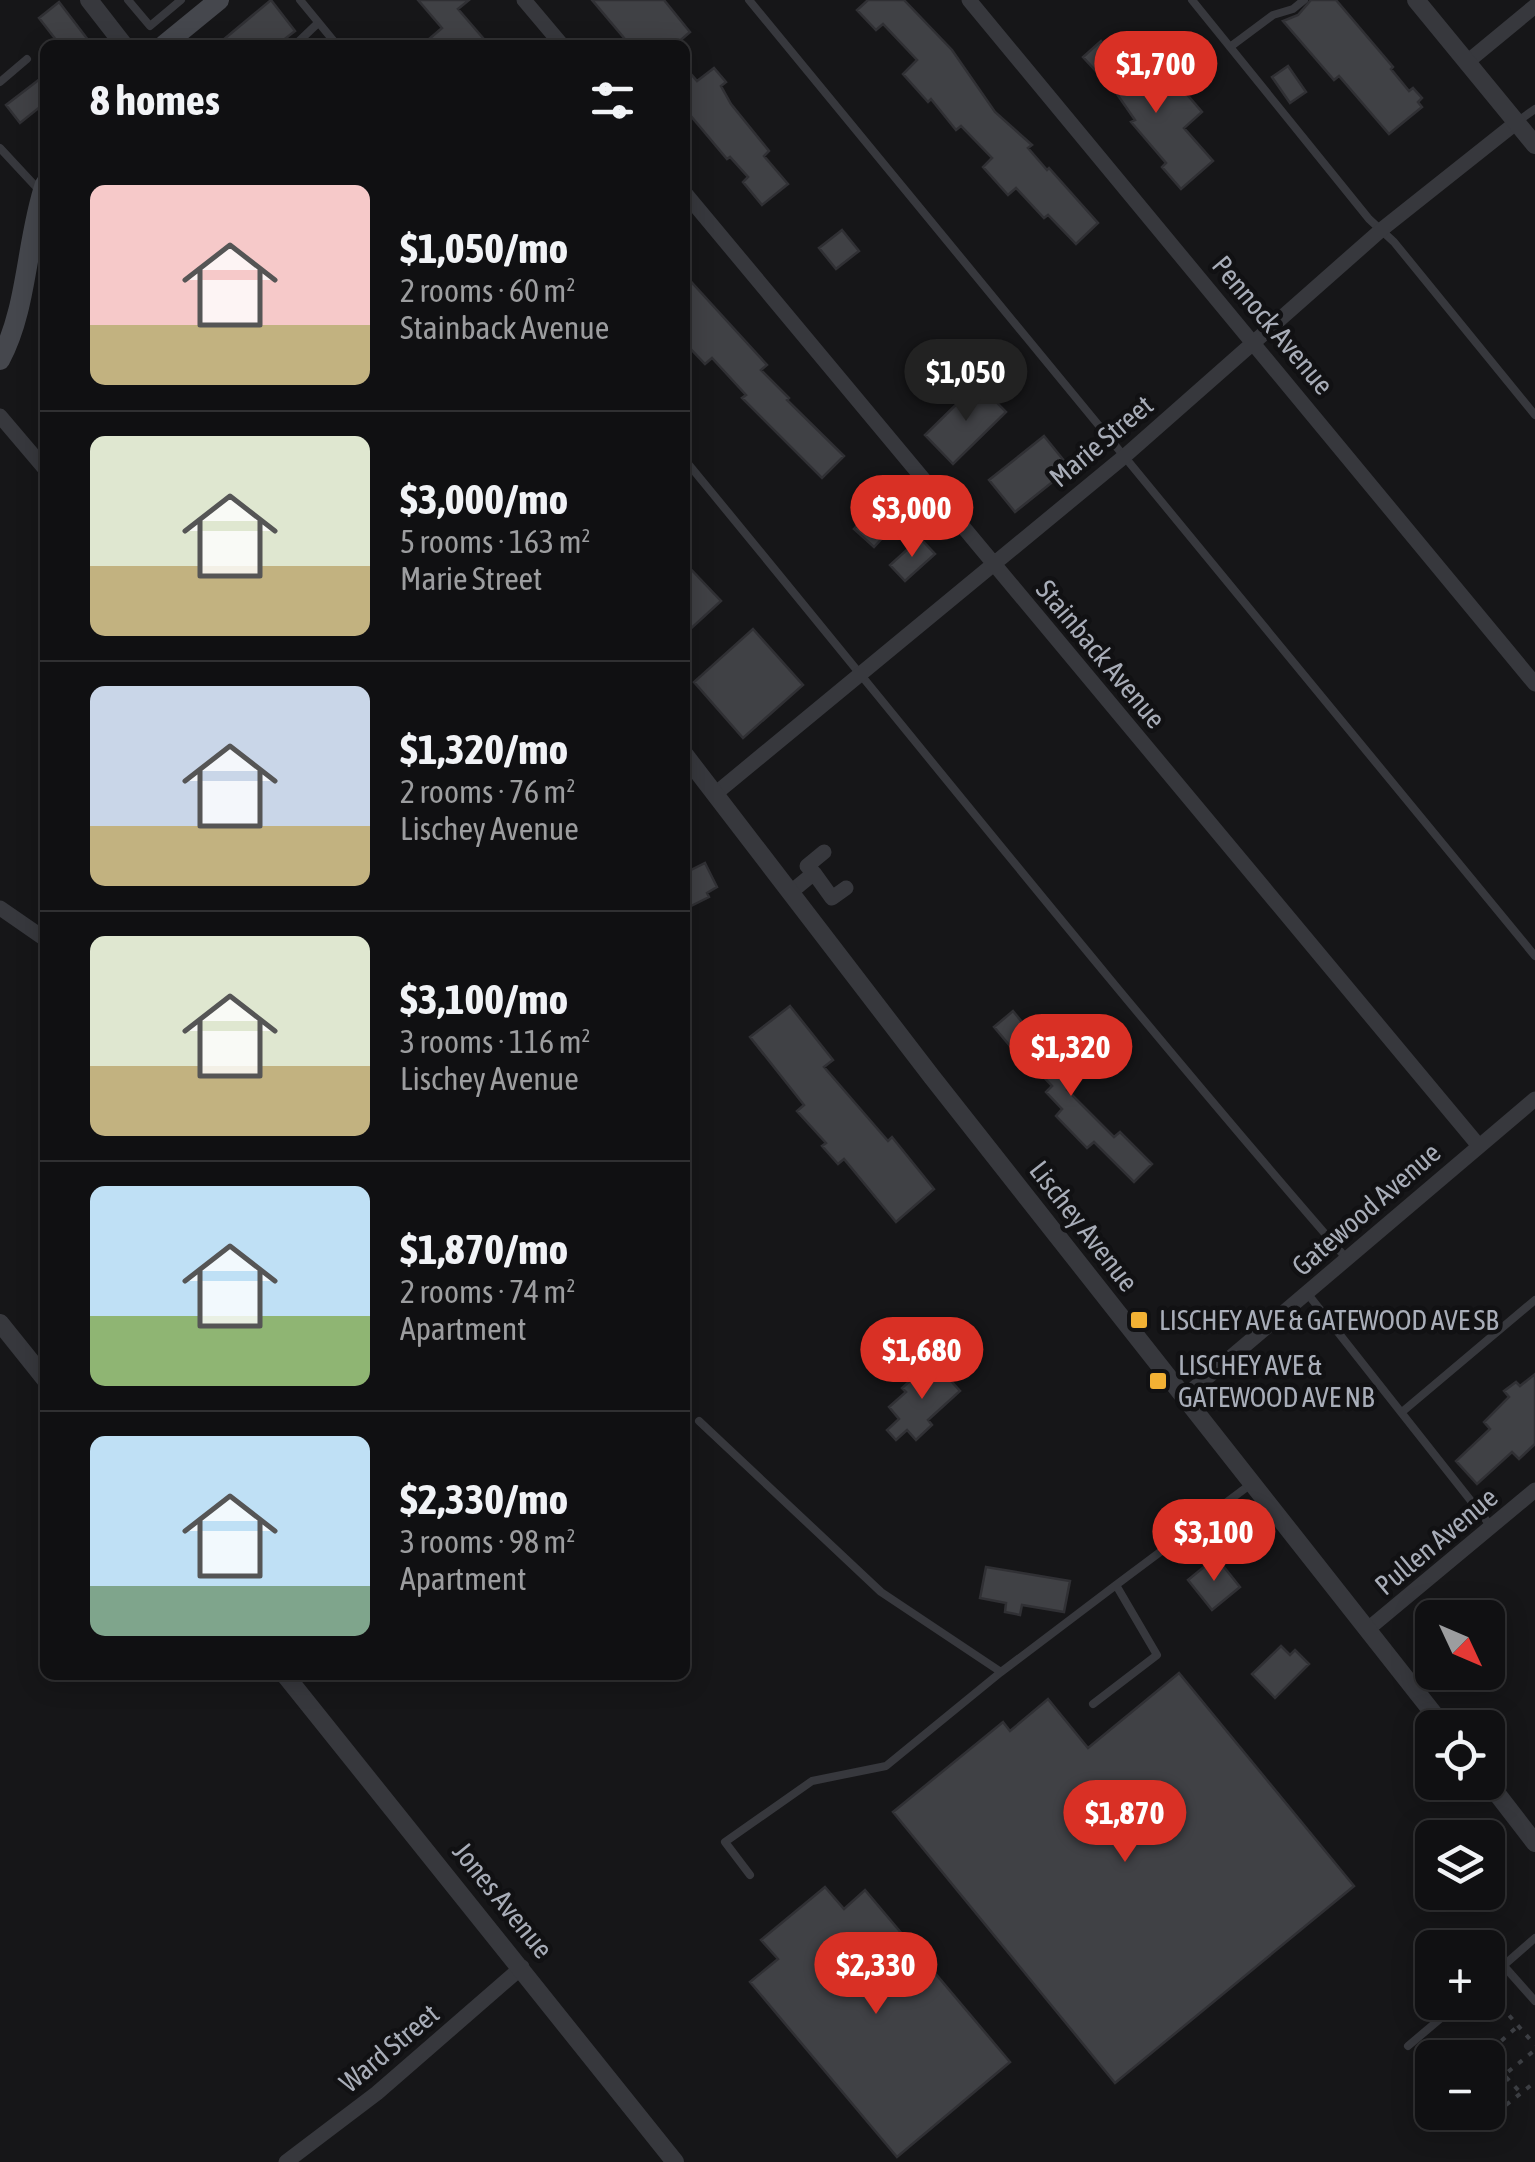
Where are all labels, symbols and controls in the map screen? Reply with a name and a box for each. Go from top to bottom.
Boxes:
pin: $1,700 [1075,31,1237,116]
text: $1,700 [1116,45,1196,82]
icon: filters [585,73,640,128]
text: 8 homes [90,76,220,124]
text: $1,050/mo [400,224,568,272]
icon: home [170,225,290,345]
street label: Pennock Avenue [1206,249,1340,401]
text: 2 rooms · 60 m² [400,272,575,309]
text: Stainback Avenue [400,309,609,346]
pin: $1,050 [885,339,1047,424]
text: $1,050 [926,353,1006,390]
street label: Marie Street [1043,389,1159,493]
text: $3,000/mo [400,475,568,523]
pin: $3,000 [831,475,993,560]
icon: home [170,476,290,596]
text: $3,000 [872,489,952,526]
text: 5 rooms · 163 m² [400,523,590,560]
text: Marie Street [400,560,542,597]
street label: Stainback Avenue [1030,574,1172,734]
text: $1,320/mo [400,725,568,773]
icon: home [170,726,290,846]
text: 2 rooms · 76 m² [400,773,575,810]
text: Lischey Avenue [400,810,579,847]
text: $3,100/mo [400,975,568,1023]
icon: home [170,976,290,1096]
pin: $1,320 [990,1014,1152,1099]
text: 3 rooms · 116 m² [400,1023,590,1060]
text: $1,320 [1031,1028,1111,1065]
text: Lischey Avenue [400,1060,579,1097]
street label: Gatewood Avenue [1286,1136,1446,1282]
street label: Lischey Avenue [1023,1155,1145,1297]
text: $1,870/mo [400,1225,568,1273]
icon: home [170,1226,290,1346]
text: 2 rooms · 74 m² [400,1273,575,1310]
place label: LISCHEY AVE & GATEWOOD AVE SB [1159,1304,1498,1336]
marker: LISCHEY AVE & GATEWOOD AVE SB [1128,1309,1150,1331]
text: Apartment [400,1310,526,1347]
pin: $1,680 [841,1317,1003,1402]
text: $1,680 [882,1331,962,1368]
place label: LISCHEY AVE & GATEWOOD AVE NB [1178,1349,1374,1413]
marker: LISCHEY AVE & GATEWOOD AVE NB [1147,1370,1169,1392]
text: $2,330/mo [400,1475,568,1523]
icon: home [170,1476,290,1596]
street label: Pullen Avenue [1368,1481,1504,1601]
pin: $3,100 [1133,1499,1295,1584]
text: $3,100 [1174,1513,1254,1550]
text: 3 rooms · 98 m² [400,1523,575,1560]
text: Apartment [400,1560,526,1597]
north arrow [1415,1600,1505,1690]
map controls [1415,1600,1505,2130]
button: locate [1415,1710,1505,1800]
pin: $1,870 [1044,1780,1206,1865]
text: $1,870 [1085,1794,1165,1831]
button: layers [1415,1820,1505,1910]
street label: Jones Avenue [447,1836,559,1964]
button: + [1415,1930,1505,2020]
pin: $2,330 [795,1932,957,2017]
text: $2,330 [836,1946,916,1983]
street label: Ward Street [333,1997,445,2099]
button: − [1415,2040,1505,2130]

